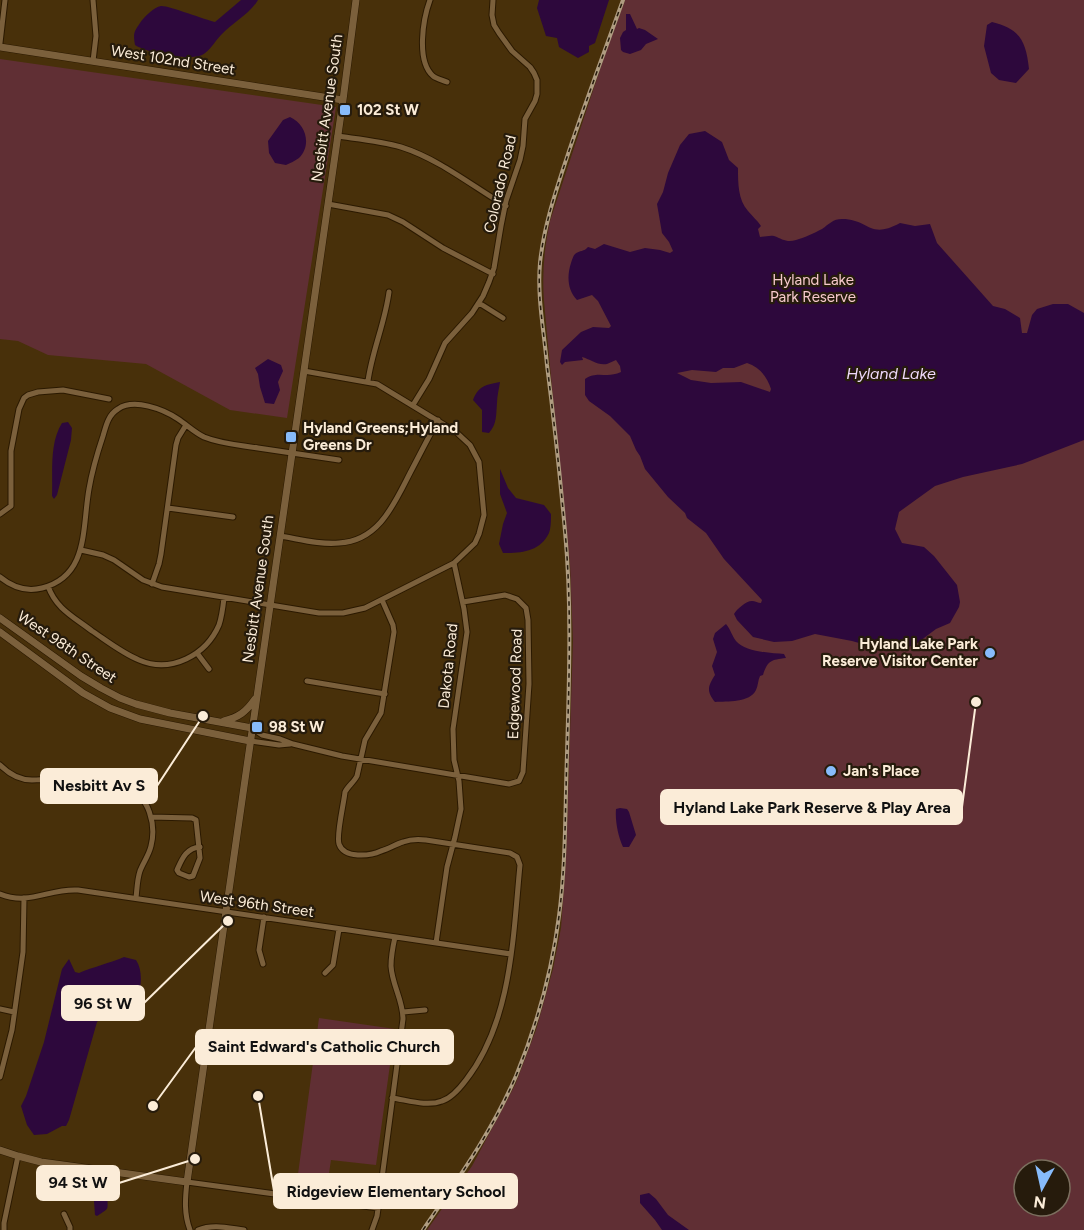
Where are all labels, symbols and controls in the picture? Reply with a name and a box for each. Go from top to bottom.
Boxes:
street label: Nesbitt Avenue South [308,33,346,183]
street label: West 102nd Street [110,41,237,79]
place label: 102 St W [357,101,419,119]
marker: 102 St W [338,103,352,117]
street label: Colorado Road [480,133,520,235]
park label: Hyland Lake Park Reserve [770,271,856,306]
water label: Hyland Lake [846,364,936,383]
place label: Hyland Greens;Hyland Greens Dr [303,419,458,454]
marker: Hyland Greens;Hyland Greens Dr [284,430,298,444]
street label: Nesbitt Avenue South [239,514,277,664]
street label: West 98th Street [14,607,120,687]
street label: Dakota Road [435,623,461,709]
street label: Edgewood Road [504,628,526,740]
place label: Hyland Lake Park Reserve Visitor Center [822,635,978,670]
marker: Hyland Lake Park Reserve Visitor Center [983,646,997,660]
place label: 98 St W [269,718,324,736]
marker: 98 St W [250,720,264,734]
place label: Jan's Place [843,762,920,780]
marker: Jan's Place [824,764,838,778]
callout: Nesbitt Av S [41,769,157,803]
text: Nesbitt Av S [53,776,145,795]
callout: Hyland Lake Park Reserve & Play Area [661,790,962,824]
text: Hyland Lake Park Reserve & Play Area [673,798,951,817]
street label: West 96th Street [199,887,316,921]
callout: 96 St W [62,986,144,1020]
text: 96 St W [74,994,132,1013]
callout: Saint Edward's Catholic Church [196,1030,453,1064]
text: Saint Edward's Catholic Church [208,1037,440,1056]
north arrow [1012,1158,1072,1218]
callout: 94 St W [37,1166,119,1200]
text: 94 St W [49,1173,108,1192]
callout: Ridgeview Elementary School [274,1174,517,1208]
text: Ridgeview Elementary School [286,1182,506,1201]
text: N [1033,1192,1047,1213]

